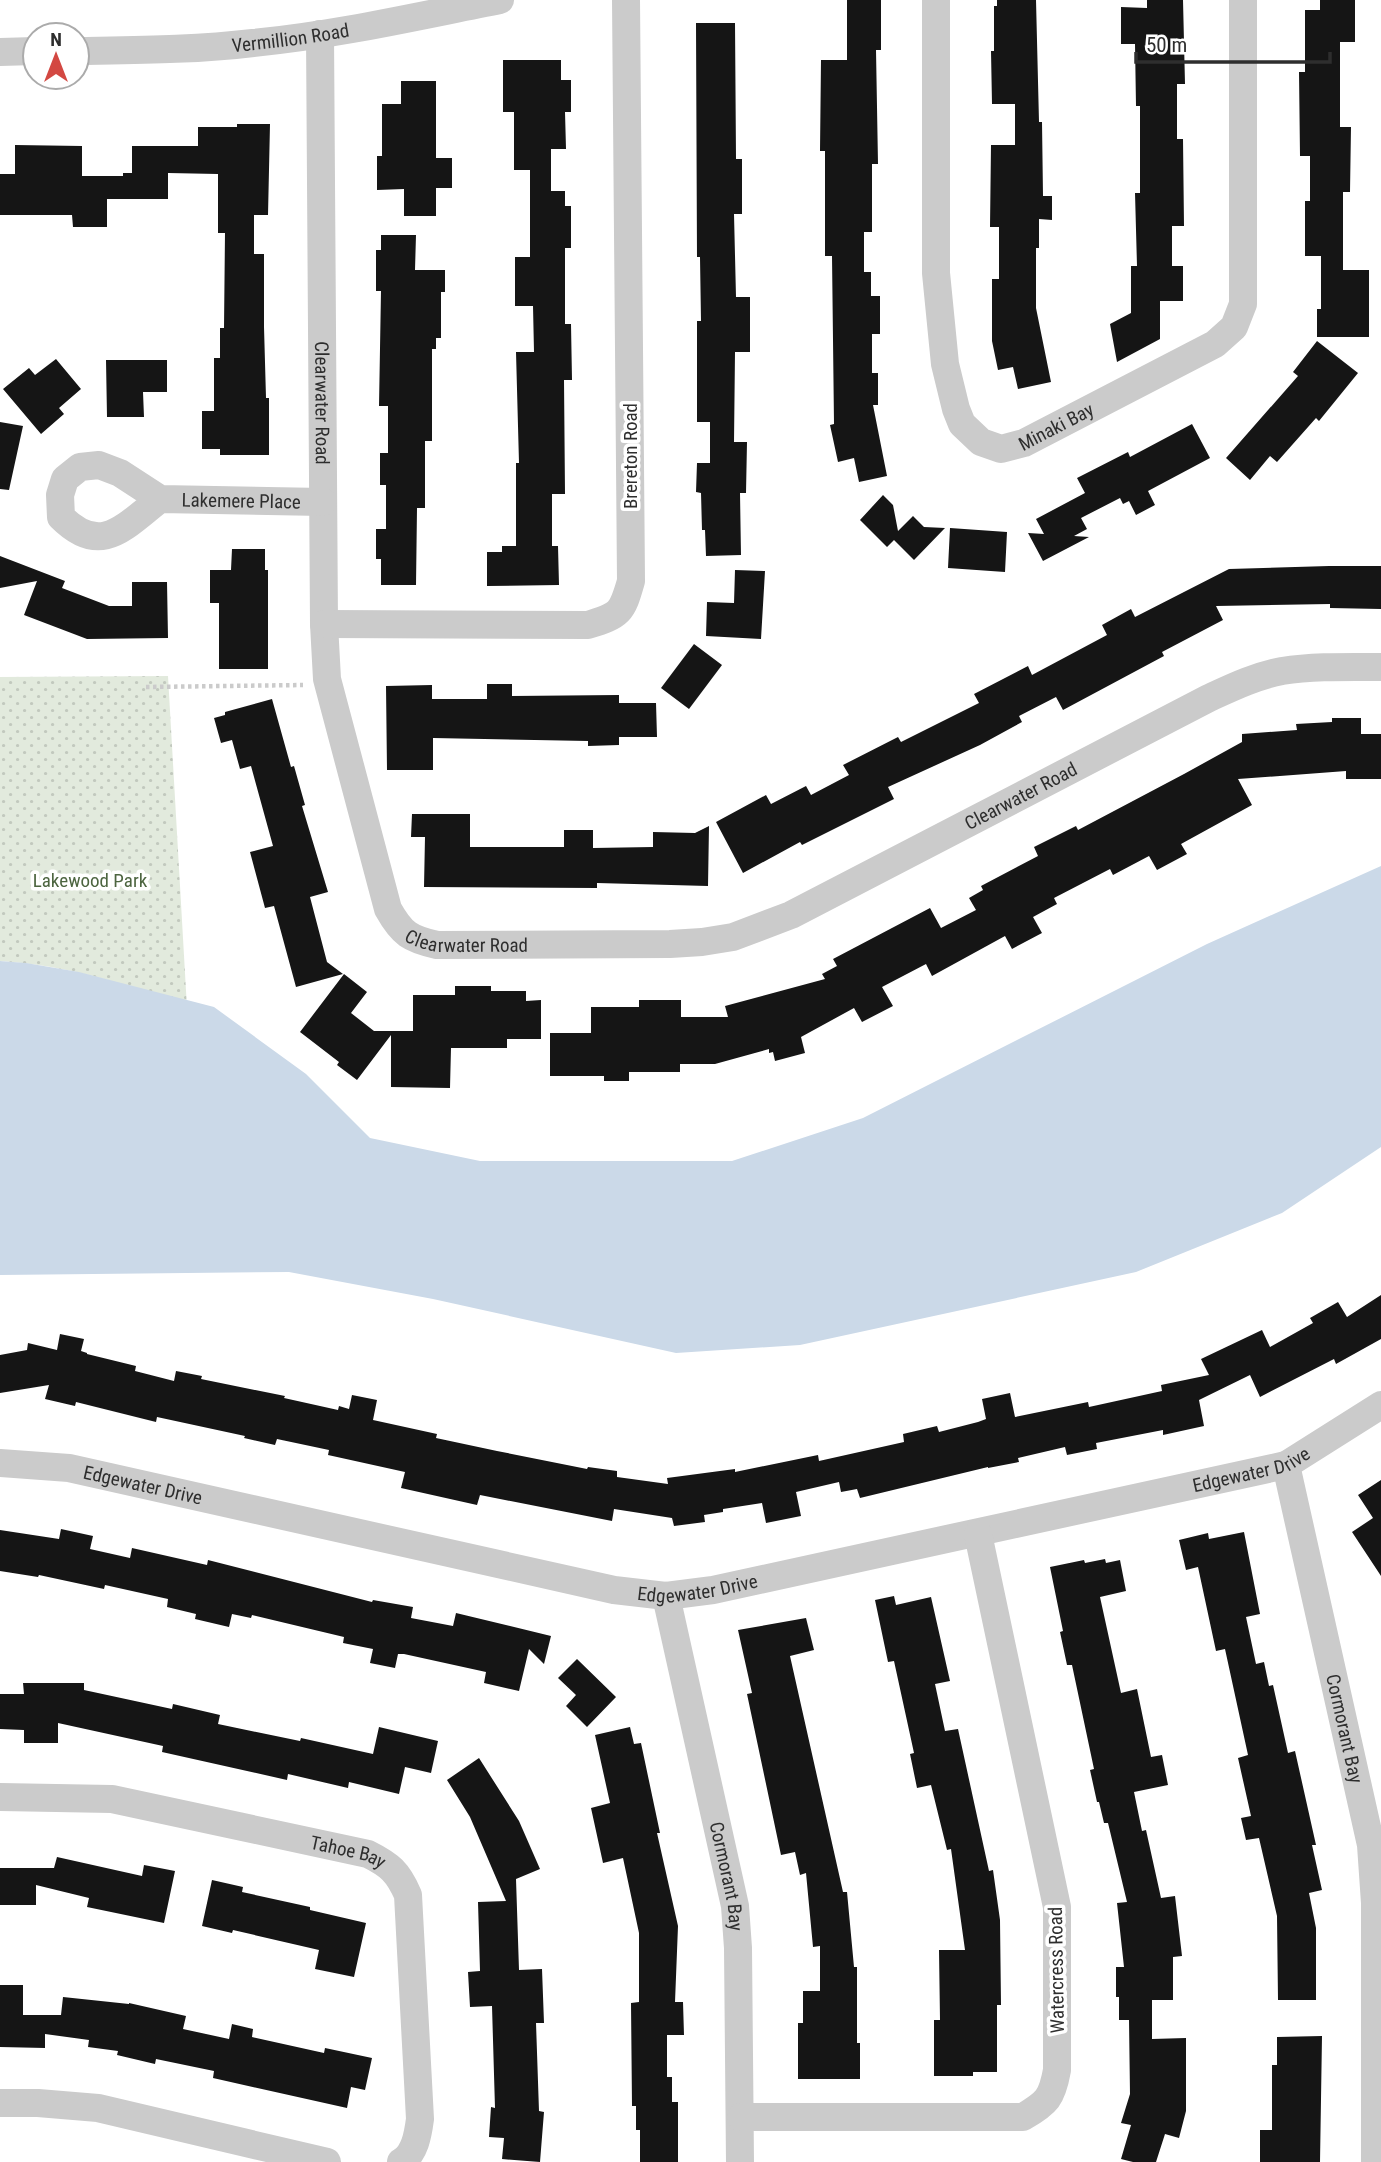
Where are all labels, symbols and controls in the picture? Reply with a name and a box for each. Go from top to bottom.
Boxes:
street label: Vermillion Road [231,19,351,57]
north arrow [21,21,91,91]
scale bar [1136,21,1330,65]
text: N [50,28,62,51]
text: 50 m [1146,33,1187,57]
street label: Clearwater Road [310,341,334,465]
street label: Minaki Bay [1015,398,1098,456]
street label: Brereton Road [619,403,642,509]
street label: Lakemere Place [181,488,301,514]
street label: Clearwater Road [961,758,1081,835]
park label: Lakewood Park [33,869,148,892]
street label: Clearwater Road [401,924,528,957]
street label: Edgewater Drive [1190,1442,1314,1497]
street label: Edgewater Drive [81,1461,205,1510]
street label: Edgewater Drive [636,1570,760,1608]
street label: Cormorant Bay [1321,1672,1368,1785]
street label: Cormorant Bay [705,1820,748,1932]
street label: Tahoe Bay [308,1831,390,1873]
street label: Watercress Road [1044,1907,1069,2033]

